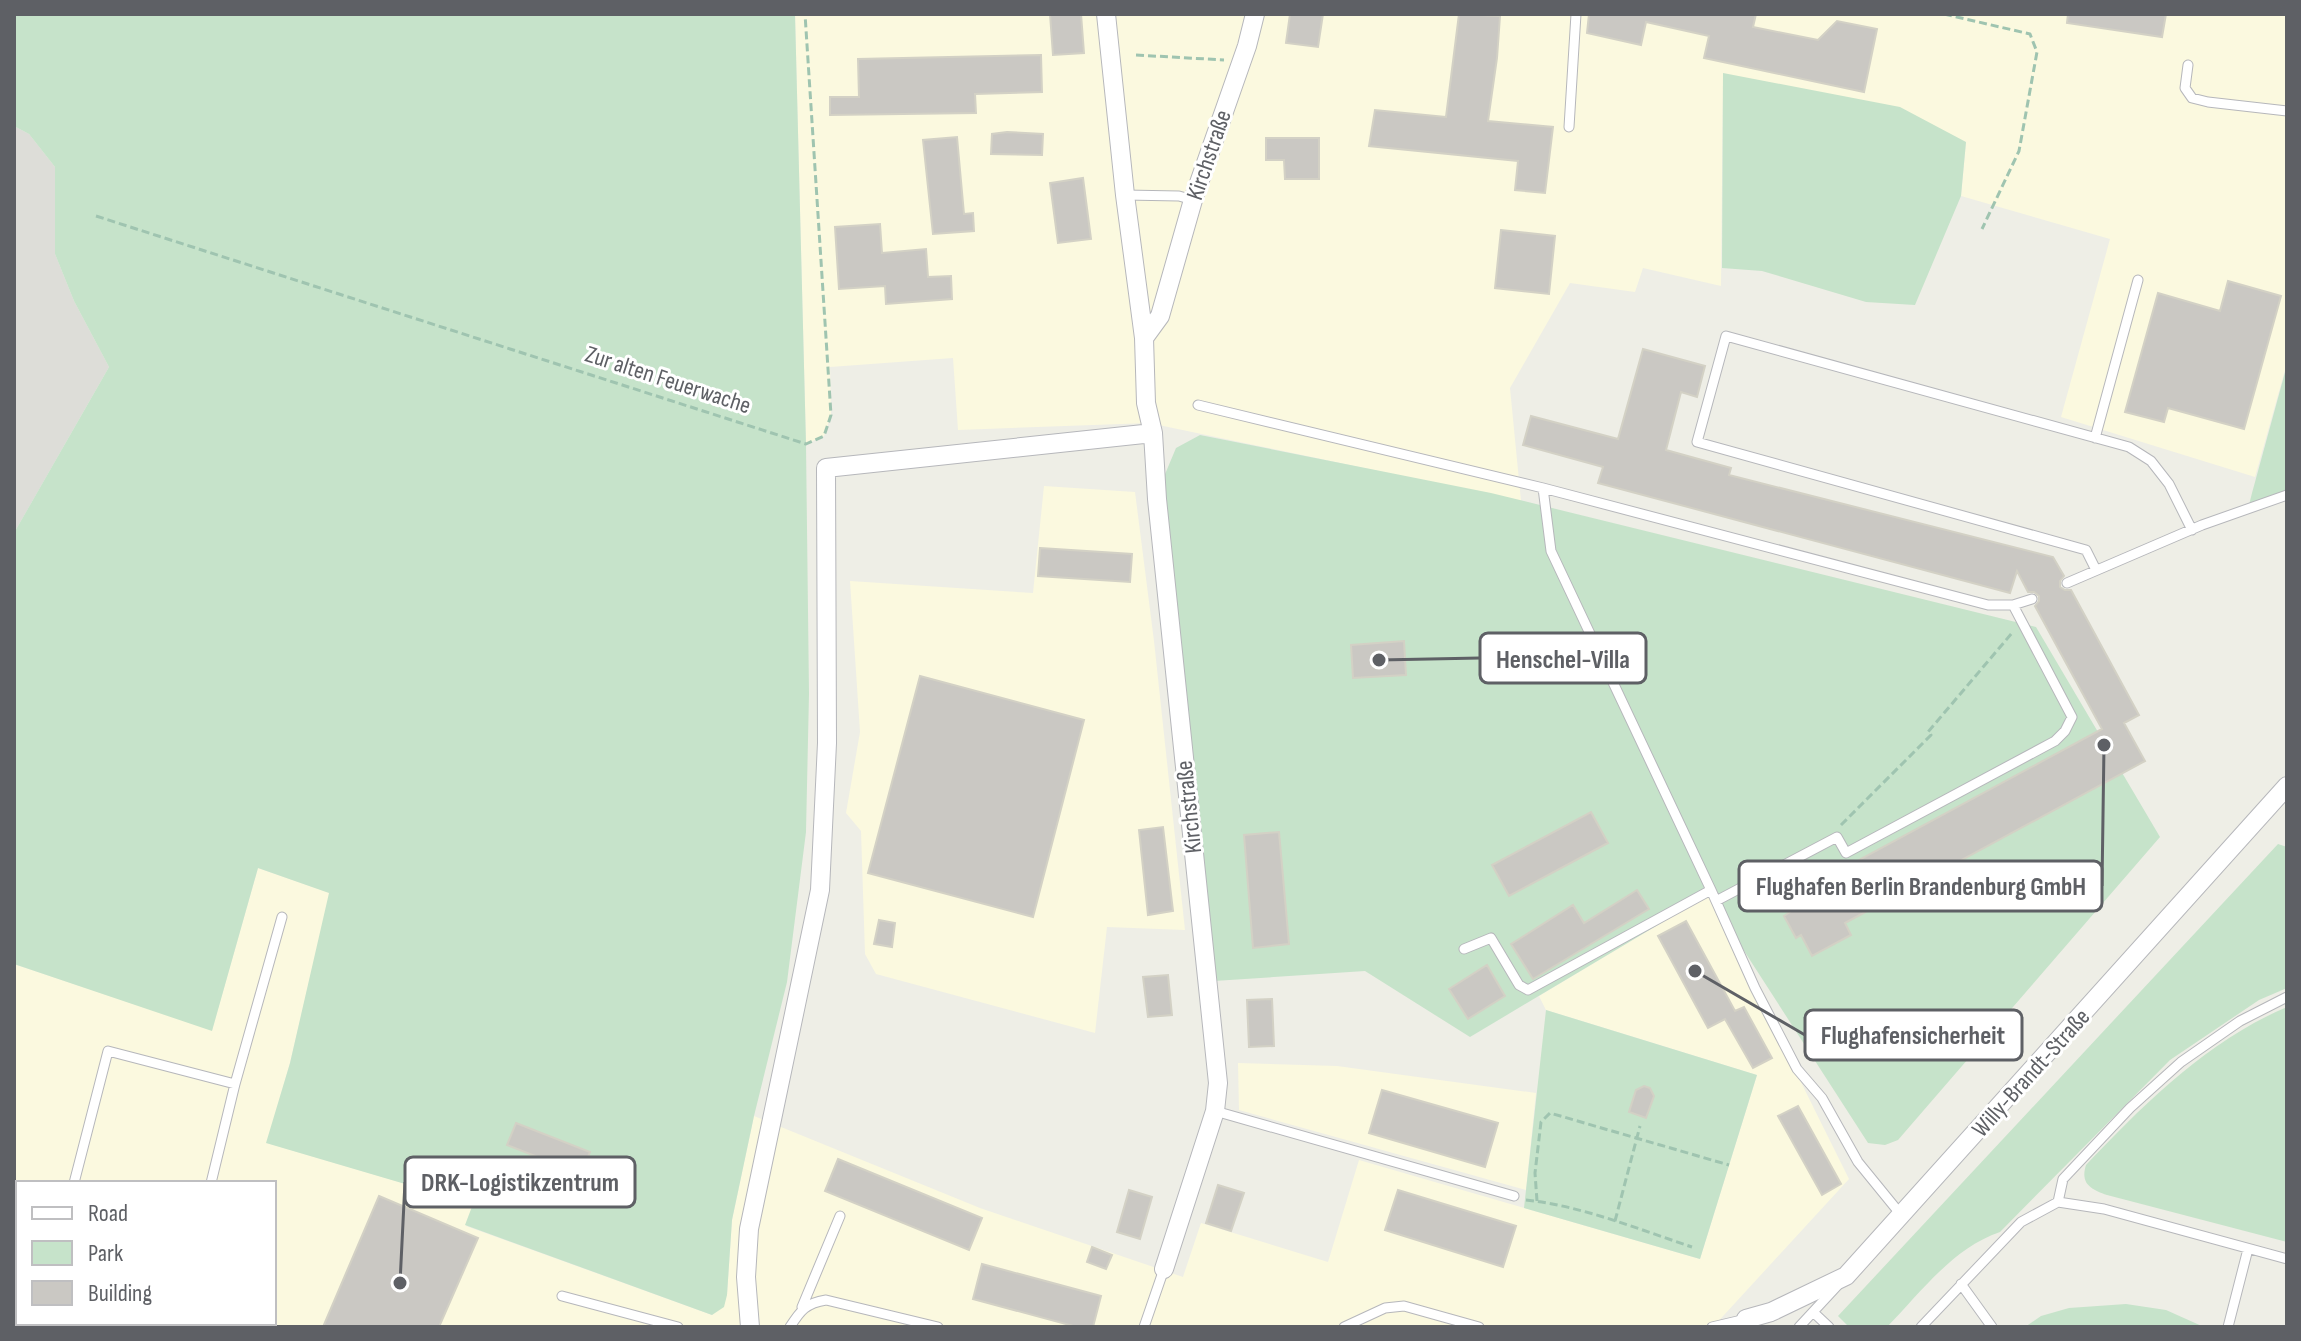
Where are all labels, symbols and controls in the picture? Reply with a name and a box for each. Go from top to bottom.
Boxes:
street label: Kirchstraße [1180,106,1238,204]
street label: Zur alten Feuerwache [582,340,754,420]
callout: Henschel-Villa [1480,633,1646,683]
text: Henschel-Villa [1496,645,1630,676]
street label: Kirchstraße [1170,759,1208,855]
callout: Flughafen Berlin Brandenburg GmbH [1739,861,2102,911]
text: Flughafen Berlin Brandenburg GmbH [1756,872,2086,903]
street label: Willy-Brandt-Straße [1966,1003,2096,1143]
callout: Flughafensicherheit [1805,1010,2022,1060]
text: Flughafensicherheit [1821,1021,2006,1052]
callout: DRK-Logistikzentrum [405,1157,635,1207]
text: DRK-Logistikzentrum [421,1168,619,1199]
legend [16,1181,276,1325]
text: Road [88,1199,128,1228]
text: Park [88,1239,123,1268]
text: Building [88,1279,152,1308]

